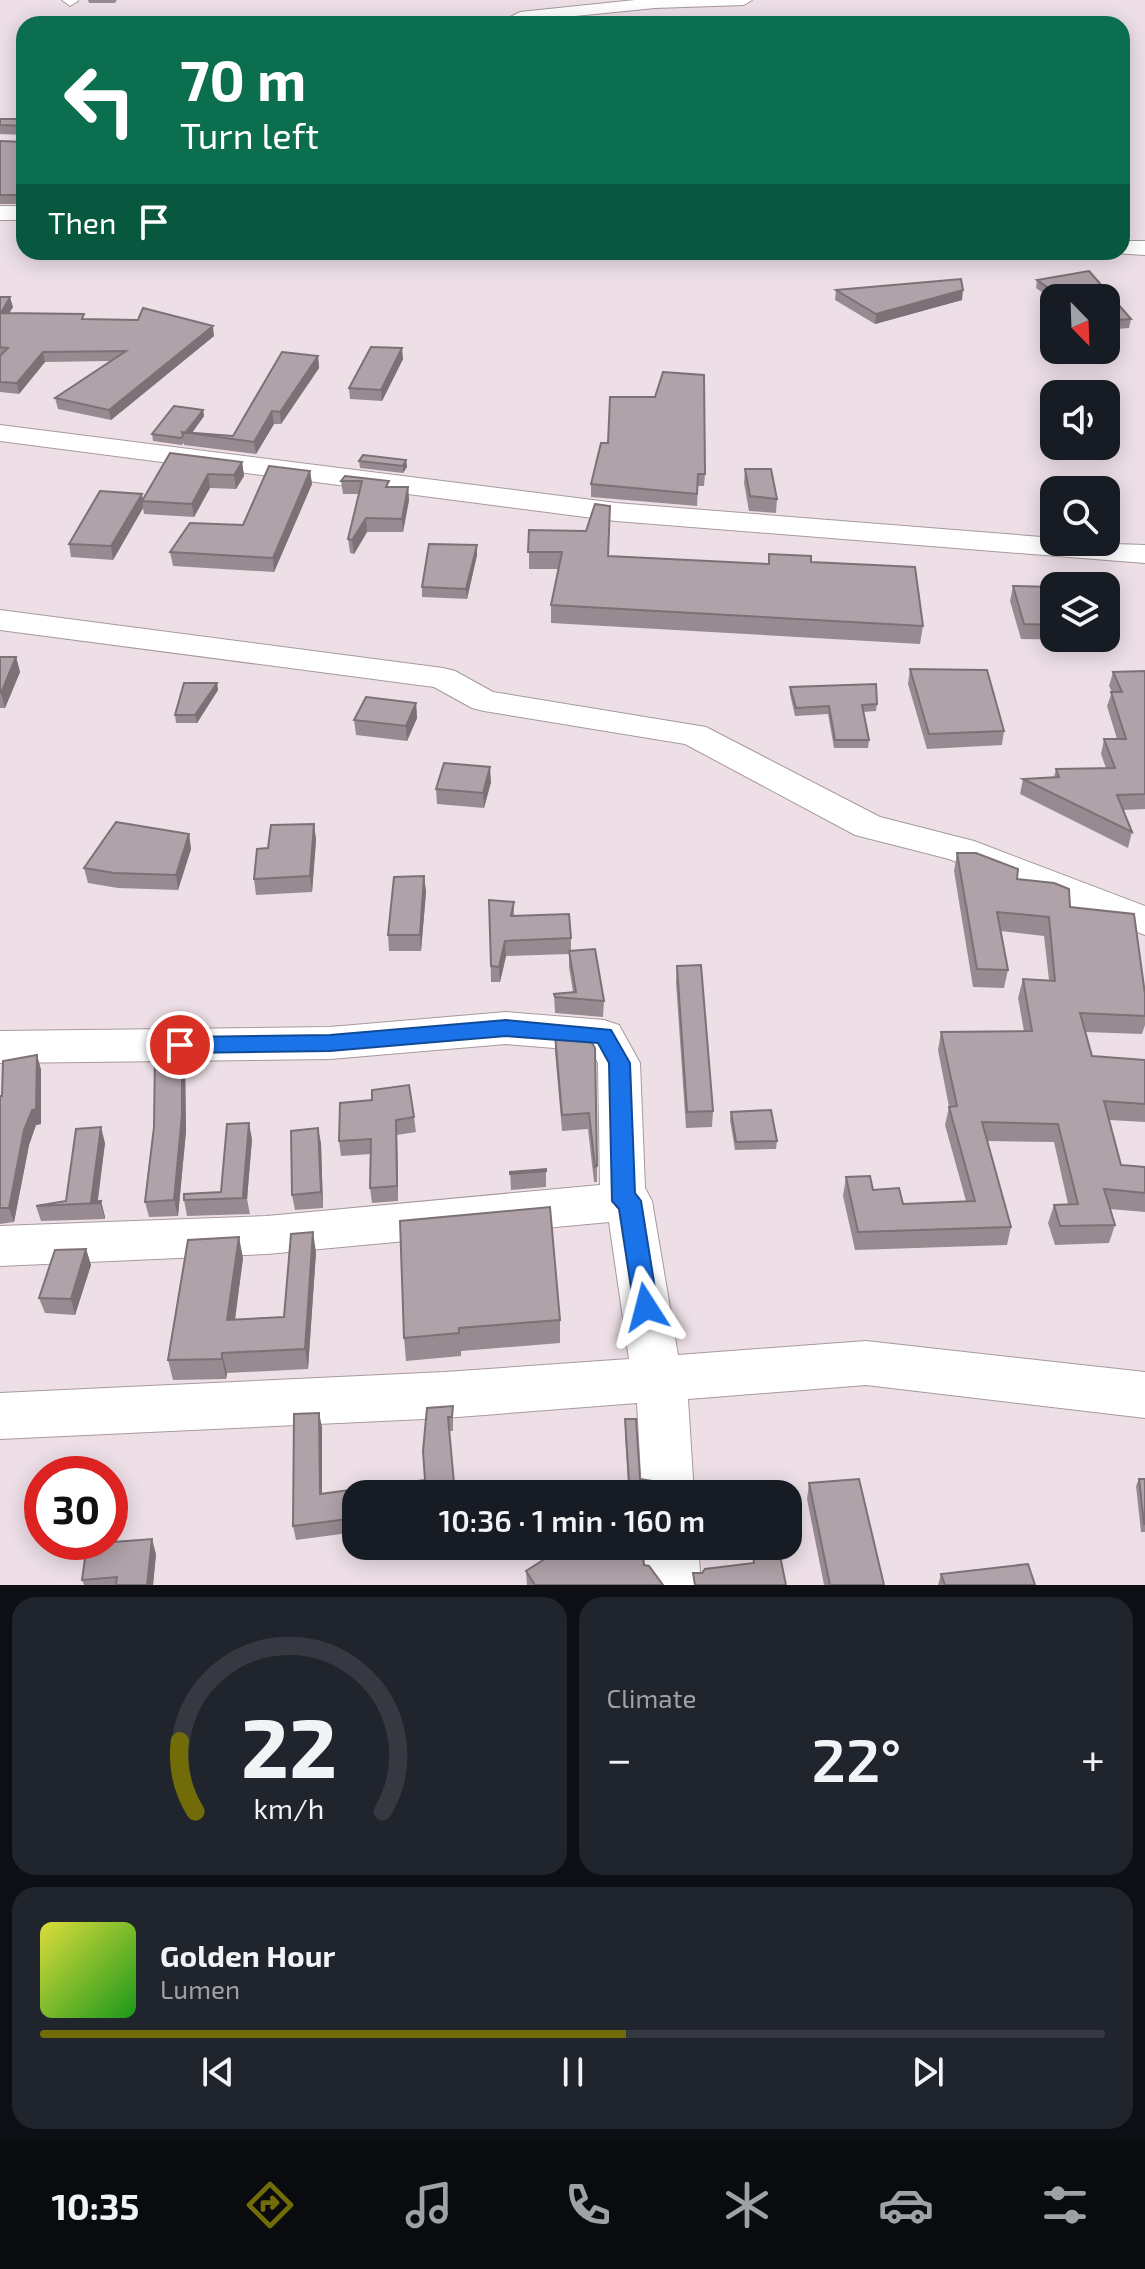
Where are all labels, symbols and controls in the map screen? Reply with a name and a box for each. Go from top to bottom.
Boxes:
text: 70 m [180,45,306,112]
icon: left [48,48,152,152]
text: Turn left [180,113,319,156]
icon: arrive [132,200,176,244]
text: Then [48,204,116,240]
north arrow [1040,284,1120,364]
map controls [1040,284,1120,652]
button: sound [1040,380,1120,460]
button: search [1040,476,1120,556]
button: layers [1040,572,1120,652]
pin [146,1011,214,1079]
icon: arrive [158,1023,202,1067]
position arrow [604,1265,688,1349]
speed limit sign: 30 [24,1456,128,1560]
text: 10:36 · 1 min · 160 m [439,1502,705,1538]
text: Climate [607,1682,696,1713]
text: 22 [241,1695,338,1795]
text: 22° [812,1722,901,1794]
text: − [607,1731,632,1784]
text: + [1081,1731,1105,1784]
text: km/h [254,1790,325,1825]
text: Golden Hour [160,1937,335,1973]
text: Lumen [160,1973,240,2004]
icon: previous [196,2050,240,2094]
icon: pause [551,2050,595,2094]
icon: next [906,2050,950,2094]
icon: directions [242,2177,298,2233]
icon: music [401,2177,457,2233]
icon: phone [560,2177,616,2233]
icon: climate [719,2177,775,2233]
icon: car [878,2177,934,2233]
icon: filters [1037,2177,1093,2233]
text: 10:35 [52,2184,139,2227]

